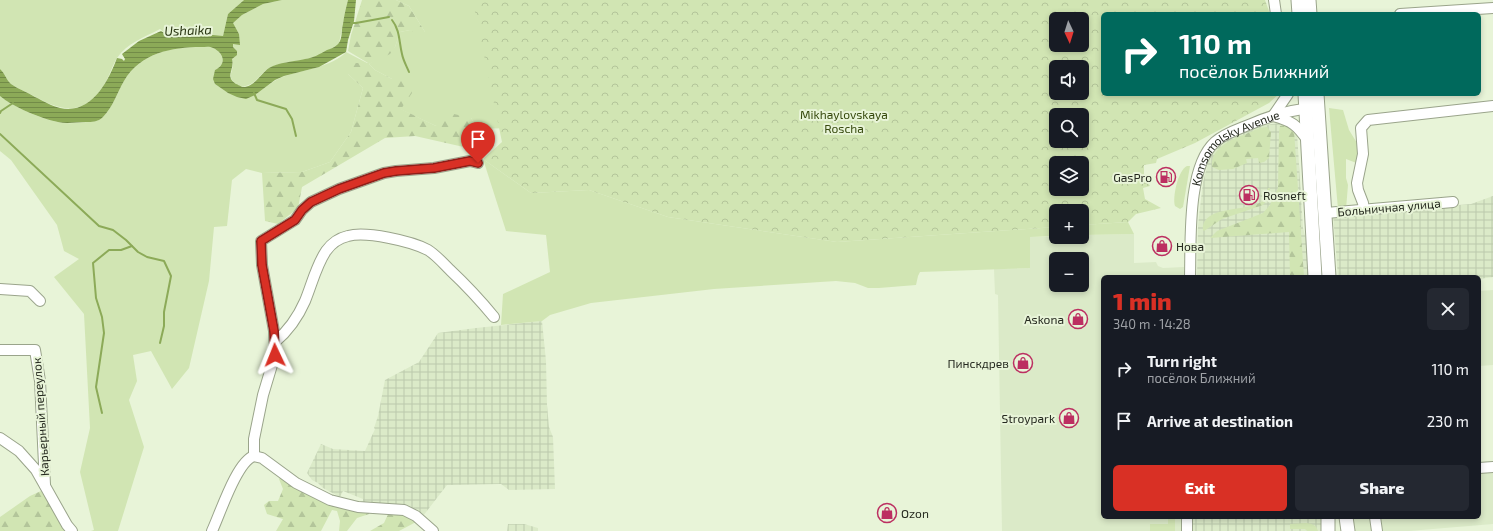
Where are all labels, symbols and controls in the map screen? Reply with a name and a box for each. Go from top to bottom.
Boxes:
north arrow [1049,12,1089,52]
map controls [1049,12,1089,292]
water label: Ushaika [164,21,212,39]
text: 110 m [1179,26,1252,60]
icon: right [1113,28,1165,80]
button: sound [1049,60,1089,100]
text: посёлок Ближний [1179,60,1329,82]
park label: Mikhaylovskaya Roscha [800,107,888,135]
street label: Komsomolsky Avenue [1188,107,1281,187]
button: search [1049,108,1089,148]
pin [461,122,495,163]
icon: arrive [467,128,489,150]
button: layers [1049,156,1089,196]
fuel station icon: GasPro [1155,166,1177,188]
place label: GasPro [1113,170,1152,184]
fuel station icon: Rosneft [1238,184,1260,206]
place label: Rosneft [1263,188,1306,202]
street label: Больничная улица [1337,196,1441,219]
button: + [1049,204,1089,244]
shop icon: Нова [1151,235,1173,257]
place label: Нова [1176,239,1204,253]
button: − [1049,252,1089,292]
text: 1 min [1113,286,1172,315]
button: close [1427,288,1469,330]
shop icon: Askona [1067,308,1089,330]
place label: Askona [1024,312,1064,326]
text: 340 m · 14:28 [1113,316,1191,332]
position arrow [254,334,296,376]
shop icon: Пинскдрев [1012,352,1034,374]
text: Turn right [1147,352,1217,370]
place label: Пинскдрев [947,356,1009,370]
street label: Карьерный переулок [29,357,52,477]
icon: right [1113,358,1135,380]
text: 110 m [1432,360,1469,378]
text: посёлок Ближний [1147,370,1256,386]
shop icon: Stroypark [1058,407,1080,429]
icon: arrive [1113,410,1135,432]
place label: Stroypark [1002,411,1055,425]
text: Arrive at destination [1147,412,1293,430]
text: 230 m [1427,412,1469,430]
button: Exit [1113,465,1287,511]
button: Share [1295,465,1469,511]
shop icon: Ozon [876,502,898,524]
place label: Ozon [901,506,929,520]

